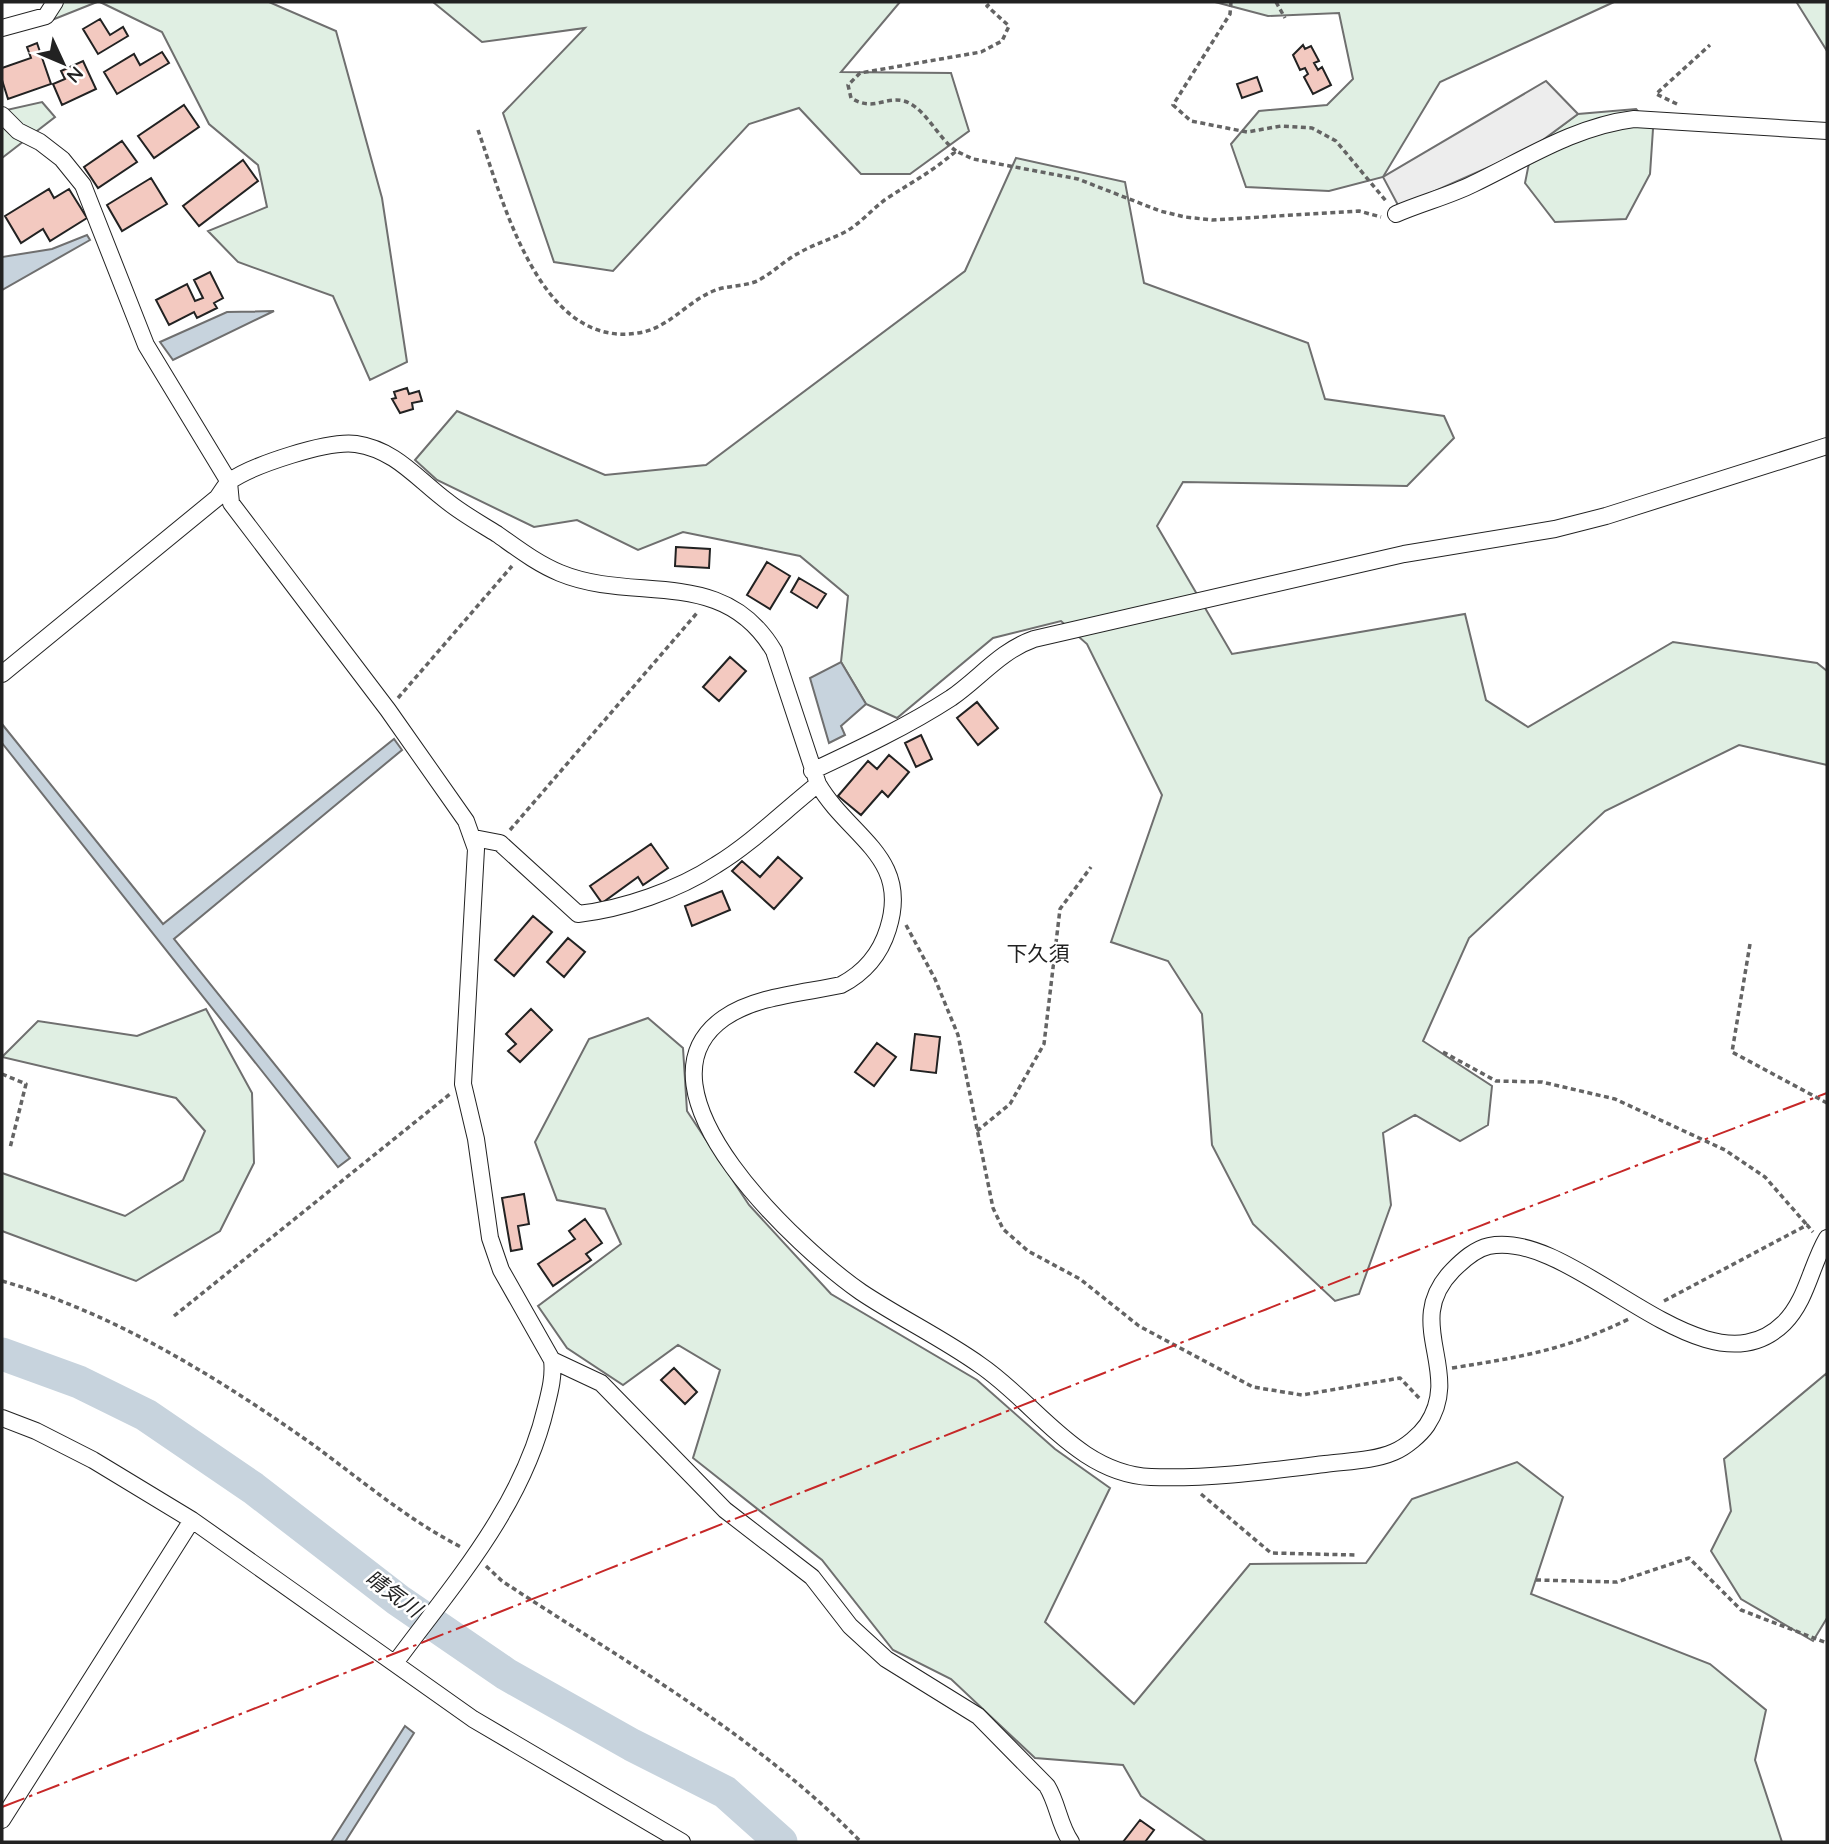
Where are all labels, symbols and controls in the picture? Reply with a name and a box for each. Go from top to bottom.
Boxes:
north arrow [28,28,98,98]
text: N [62,61,89,88]
district label: 下久須 [1007,940,1070,966]
water label: 晴気川 [361,1564,429,1623]

